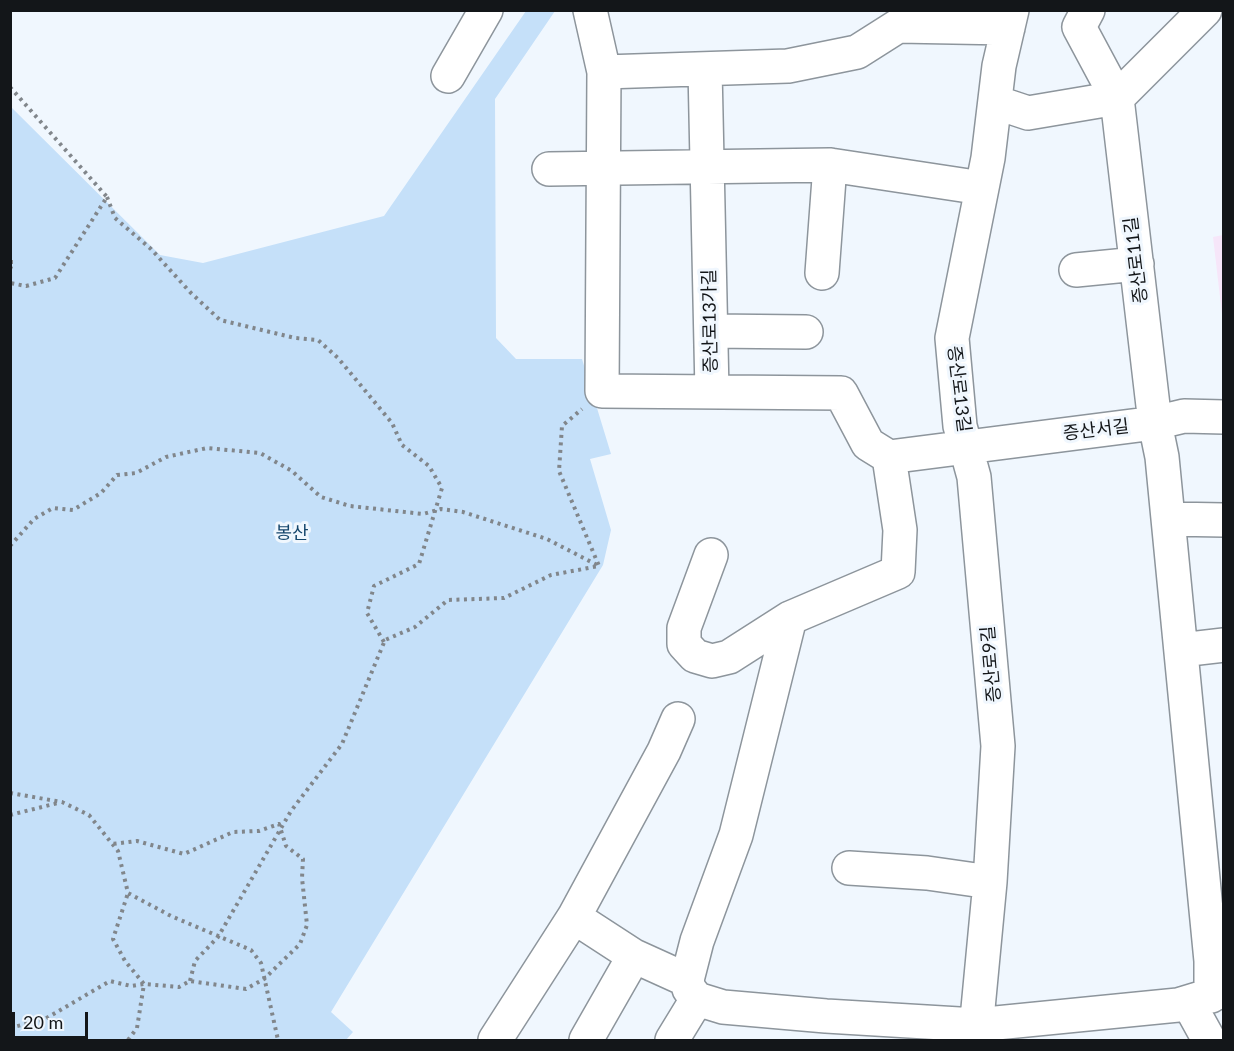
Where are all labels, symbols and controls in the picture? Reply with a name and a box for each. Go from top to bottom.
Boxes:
street label: 증산로11길 [1120,215,1152,305]
street label: 증산로13가길 [698,269,722,373]
street label: 증산로13길 [943,344,975,434]
street label: 증산서길 [1062,415,1130,445]
park label: 봉산 [275,522,309,544]
street label: 증산로9길 [977,625,1005,703]
scale bar [15,1000,92,1038]
text: 20 m [23,1011,63,1033]

